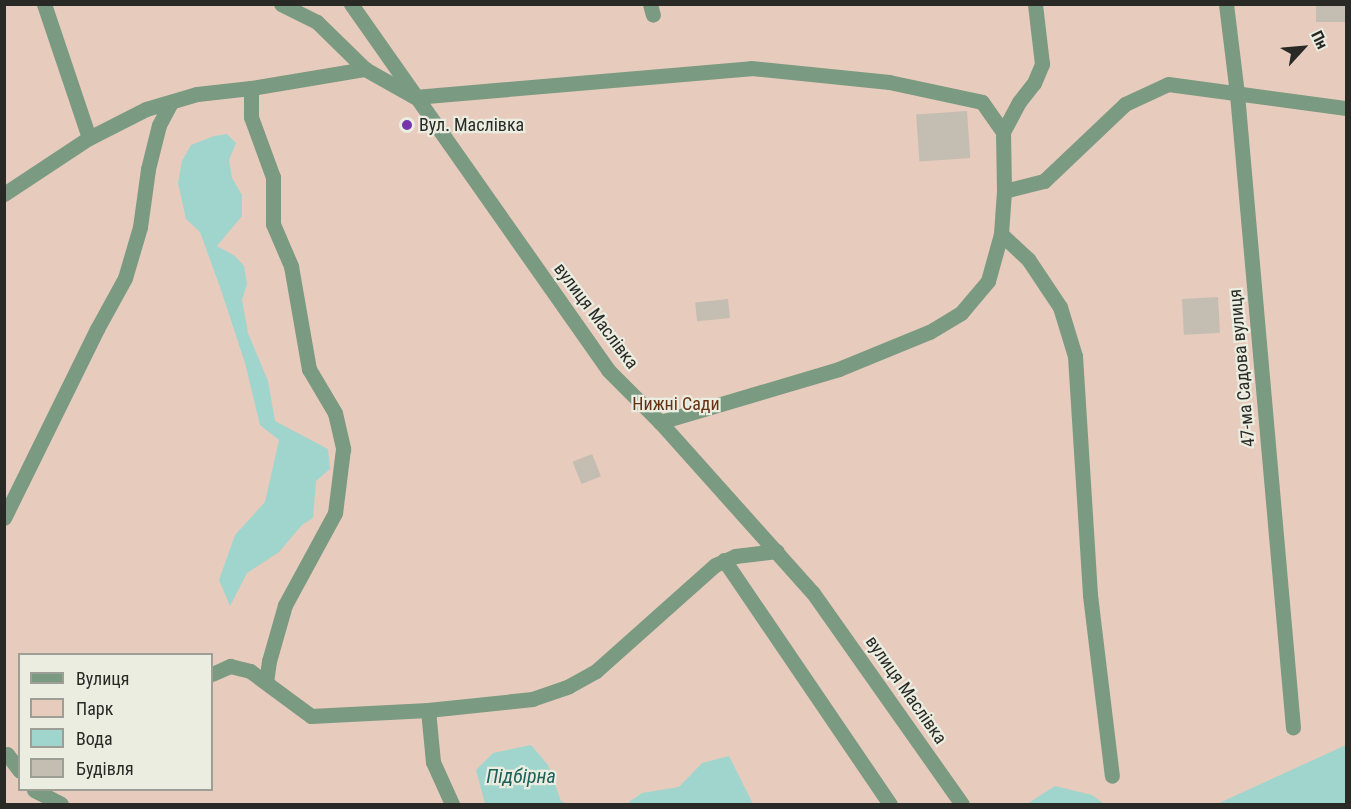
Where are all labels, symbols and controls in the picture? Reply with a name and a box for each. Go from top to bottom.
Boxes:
north arrow [1273,18,1333,78]
text: Пн [1307,28,1332,52]
place label: Вул. Маслівка [419,114,524,136]
marker: Вул. Маслівка [400,118,414,132]
street label: вулиця Маслівка [549,259,643,373]
street label: 47-ма Садова вулиця [1224,288,1260,448]
park label: Нижні Сади [632,393,720,415]
street label: вулиця Маслівка [861,632,951,748]
legend [18,653,213,791]
text: Вулиця [76,668,130,689]
text: Парк [76,698,113,719]
text: Вода [76,728,113,749]
text: Будівля [76,758,134,779]
water label: Підбірна [486,764,556,788]

